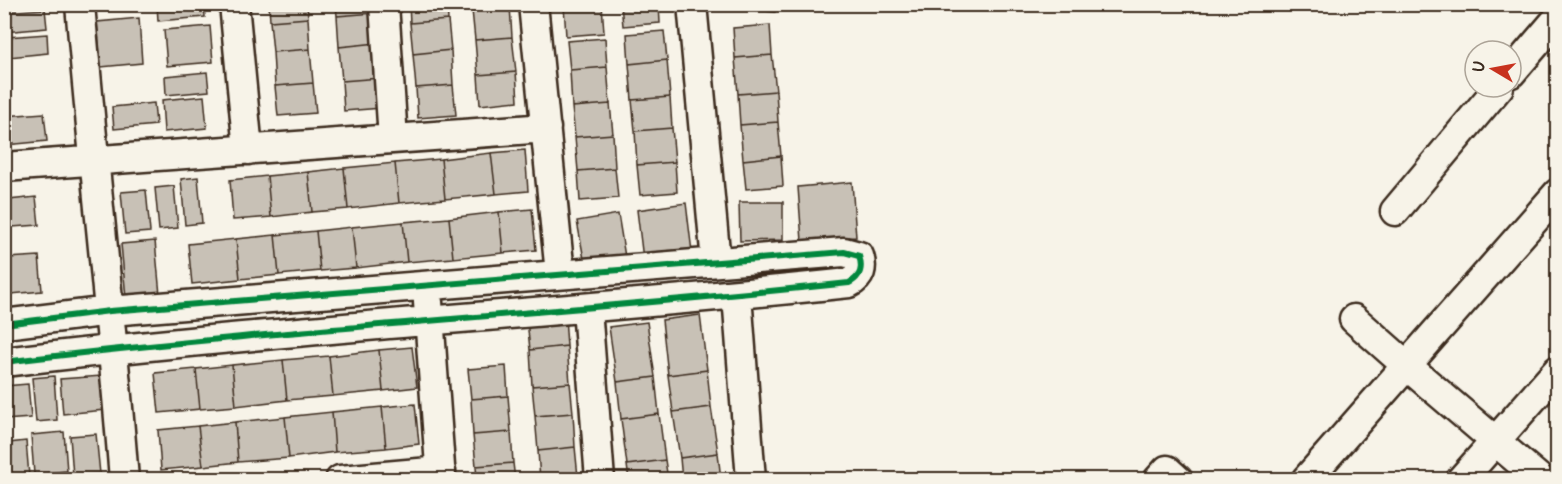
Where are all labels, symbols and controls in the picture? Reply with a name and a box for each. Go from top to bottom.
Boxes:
north arrow [1463,39,1523,99]
text: U [1468,59,1490,74]

